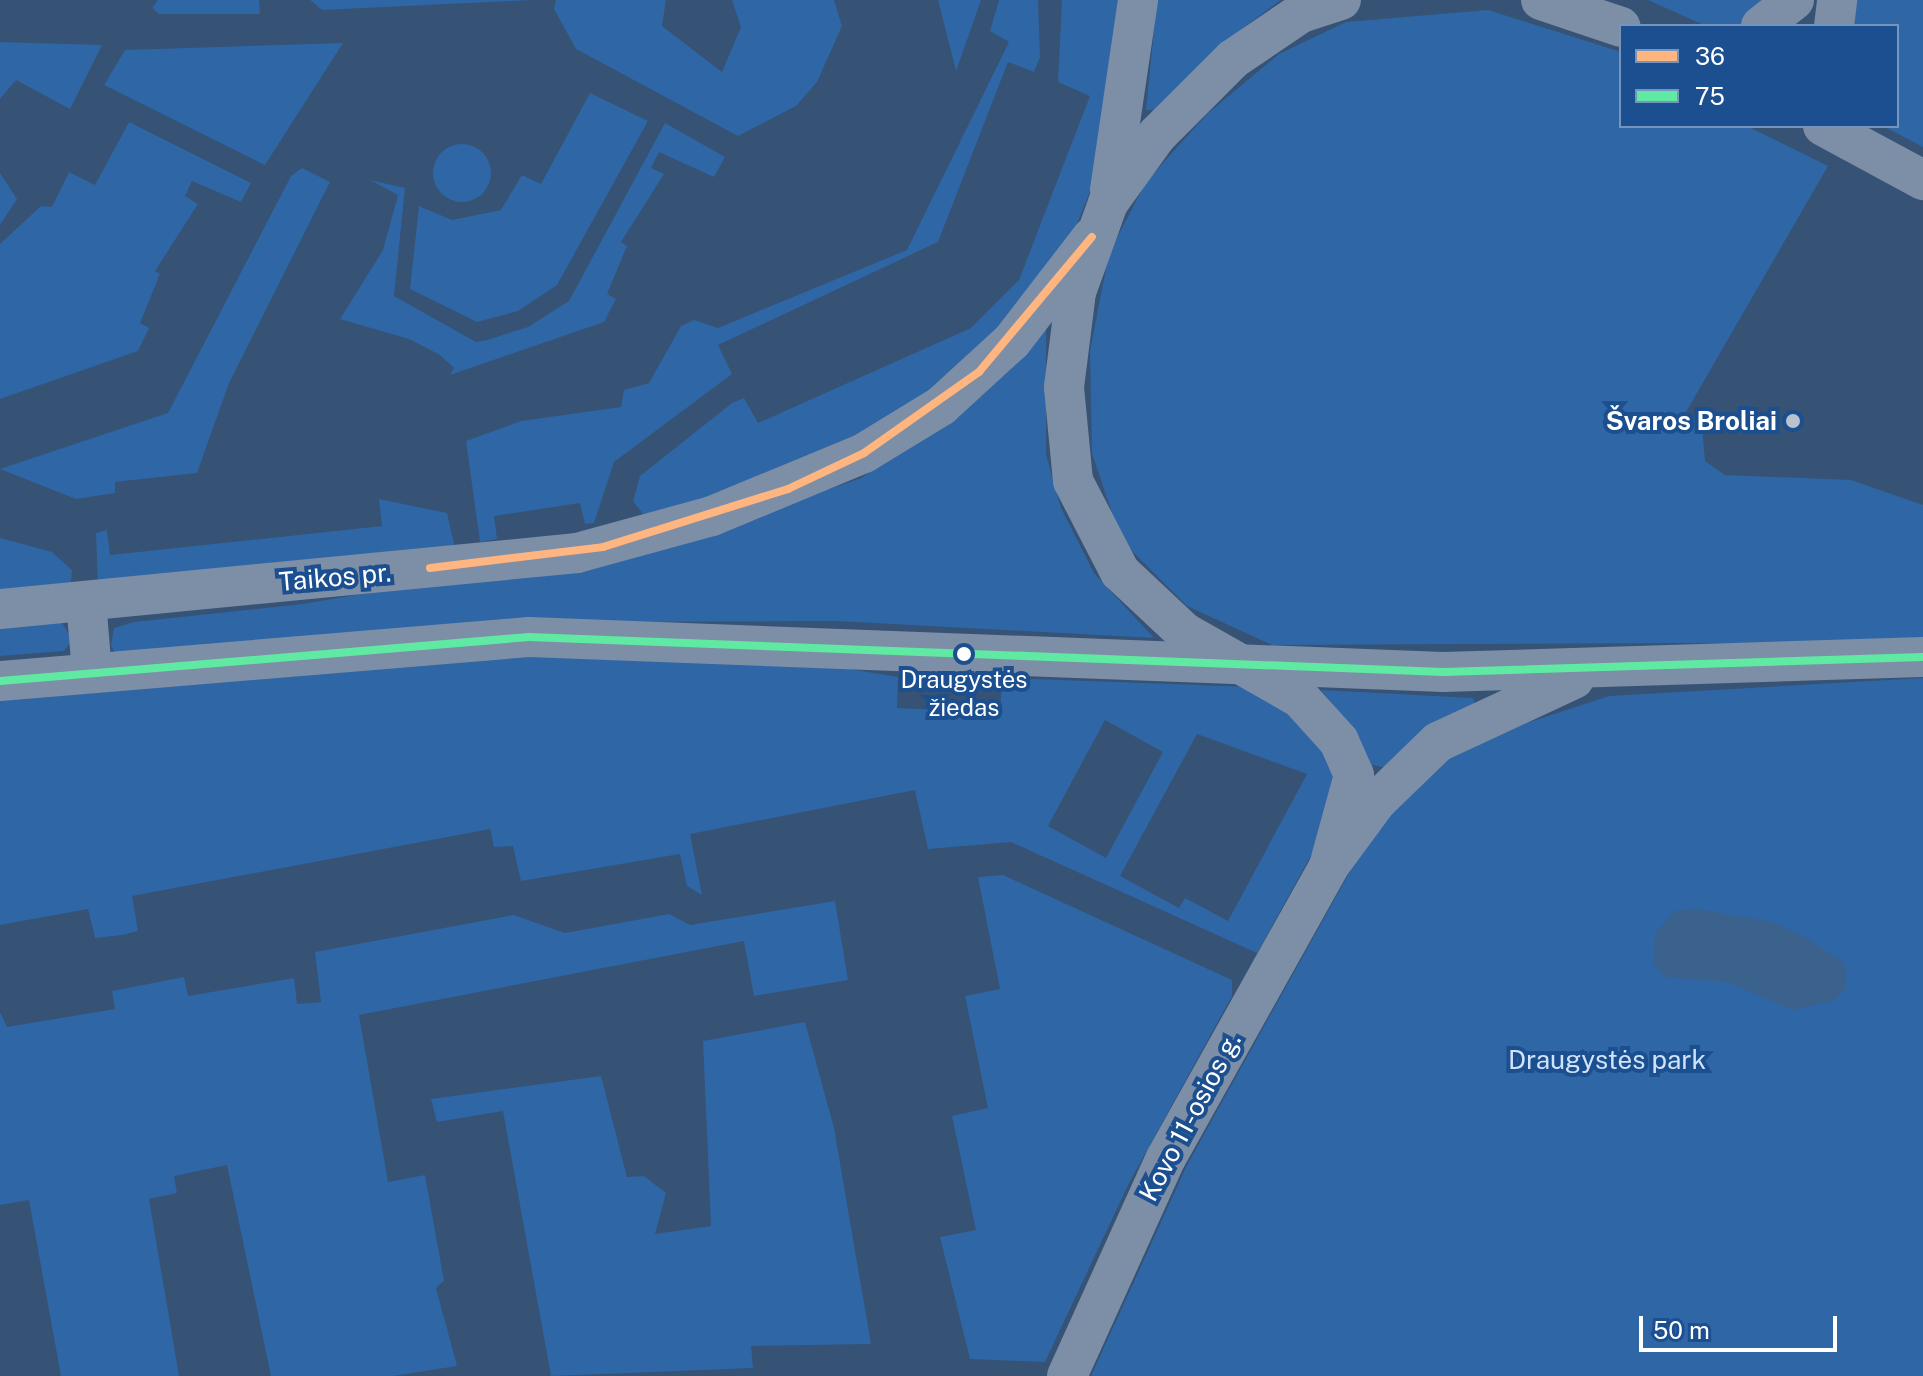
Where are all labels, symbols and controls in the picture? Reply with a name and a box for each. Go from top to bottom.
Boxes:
legend [1619,24,1899,128]
text: 36 [1695,42,1725,70]
text: 75 [1695,82,1725,110]
place label: Švaros Broliai [1606,405,1777,437]
marker: Švaros Broliai [1784,412,1802,430]
street label: Taikos pr. [278,557,392,597]
marker: Draugystės žiedas [956,646,972,662]
place label: Draugystės žiedas [901,666,1027,722]
street label: Kovo 11-osios g. [1132,1027,1248,1207]
park label: Draugystės park [1508,1044,1706,1076]
scale bar [1643,1300,1841,1350]
text: 50 m [1653,1316,1710,1344]

